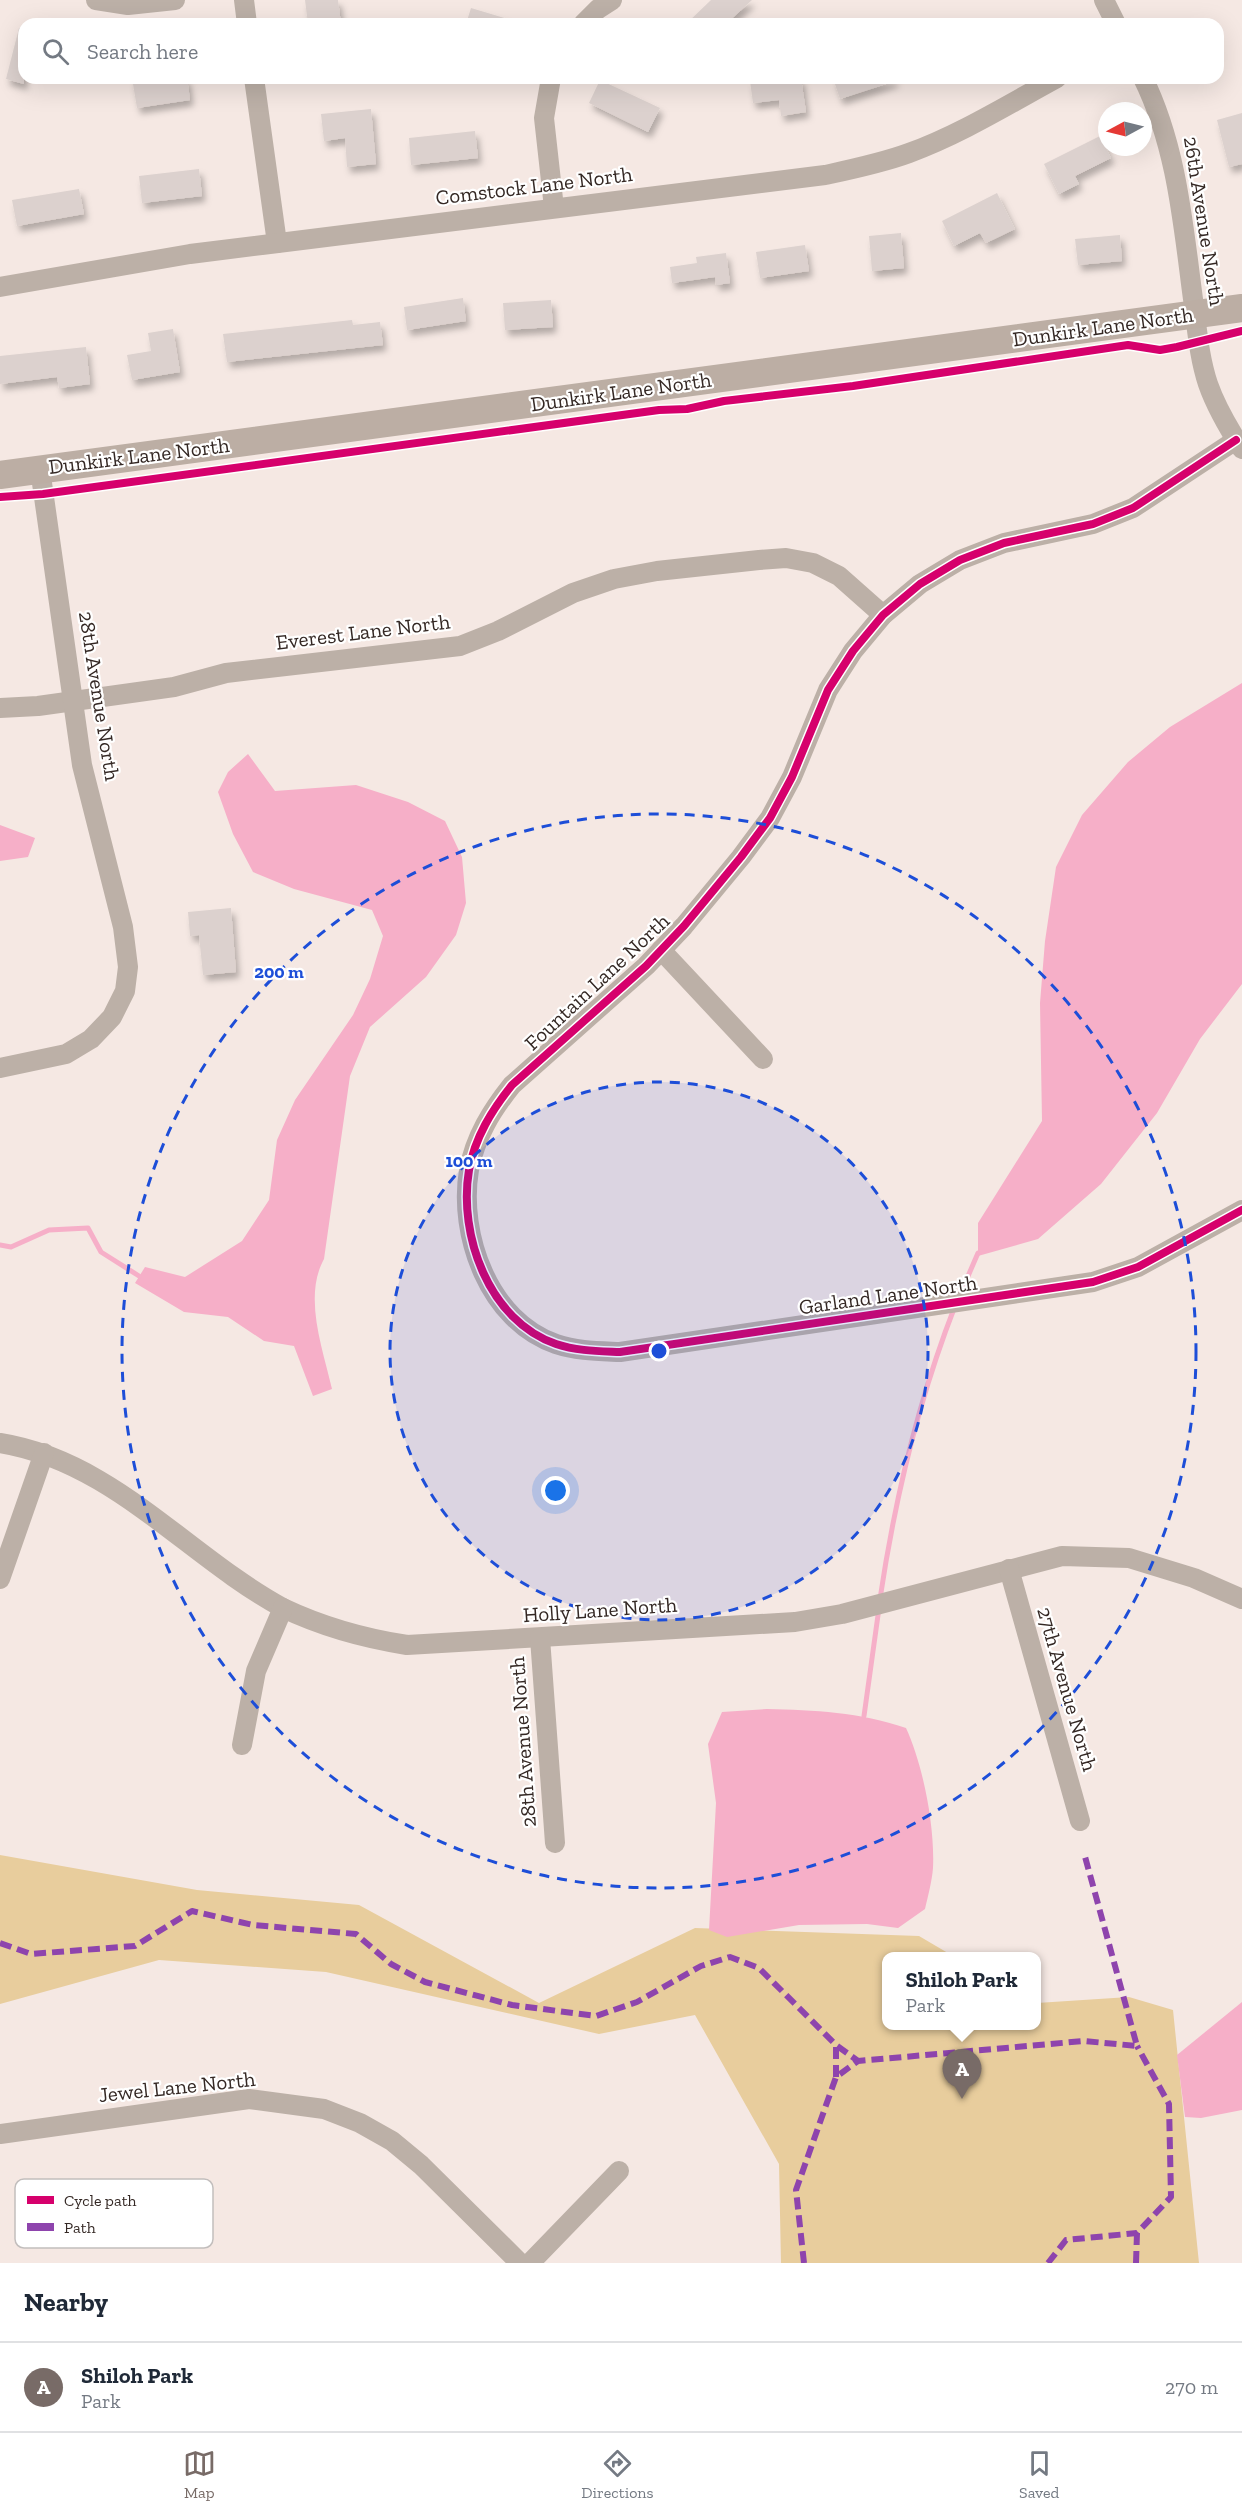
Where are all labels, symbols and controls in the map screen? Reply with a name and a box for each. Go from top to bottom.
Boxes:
search box [18,18,1224,84]
icon: search [39,35,72,68]
text: Search here [87,38,198,65]
north arrow [1098,102,1152,156]
street label: 26th Avenue North [1179,135,1230,308]
street label: Comstock Lane North [434,161,634,210]
street label: Dunkirk Lane North [1011,301,1195,352]
street label: Dunkirk Lane North [529,366,713,417]
street label: Dunkirk Lane North [47,432,231,479]
street label: Everest Lane North [274,608,452,655]
street label: 28th Avenue North [74,609,125,783]
street label: Fountain Lane North [519,908,674,1055]
text: 200 m [254,961,304,983]
text: 100 m [445,1150,493,1172]
street label: Garland Lane North [797,1270,979,1319]
centre of rings [649,1341,669,1361]
your location [541,1476,570,1505]
street label: Holly Lane North [522,1592,678,1627]
street label: 27th Avenue North [1032,1604,1103,1774]
street label: 28th Avenue North [504,1656,541,1828]
popup [882,1952,1041,2030]
text: Shiloh Park [905,1966,1018,1993]
text: Park [905,1993,945,2017]
pin: A [942,2050,982,2099]
street label: Jewel Lane North [97,2066,257,2107]
legend [15,2179,213,2248]
text: Cycle path [64,2191,137,2210]
text: Path [64,2218,96,2237]
text: Nearby [24,2286,108,2318]
text: Shiloh Park [81,2362,193,2389]
text: A [37,2375,50,2399]
text: 270 m [1165,2375,1218,2399]
text: Park [81,2389,121,2413]
tab: Map [183,2447,216,2502]
tab: Directions [581,2447,654,2502]
tab: Saved [1019,2447,1059,2502]

